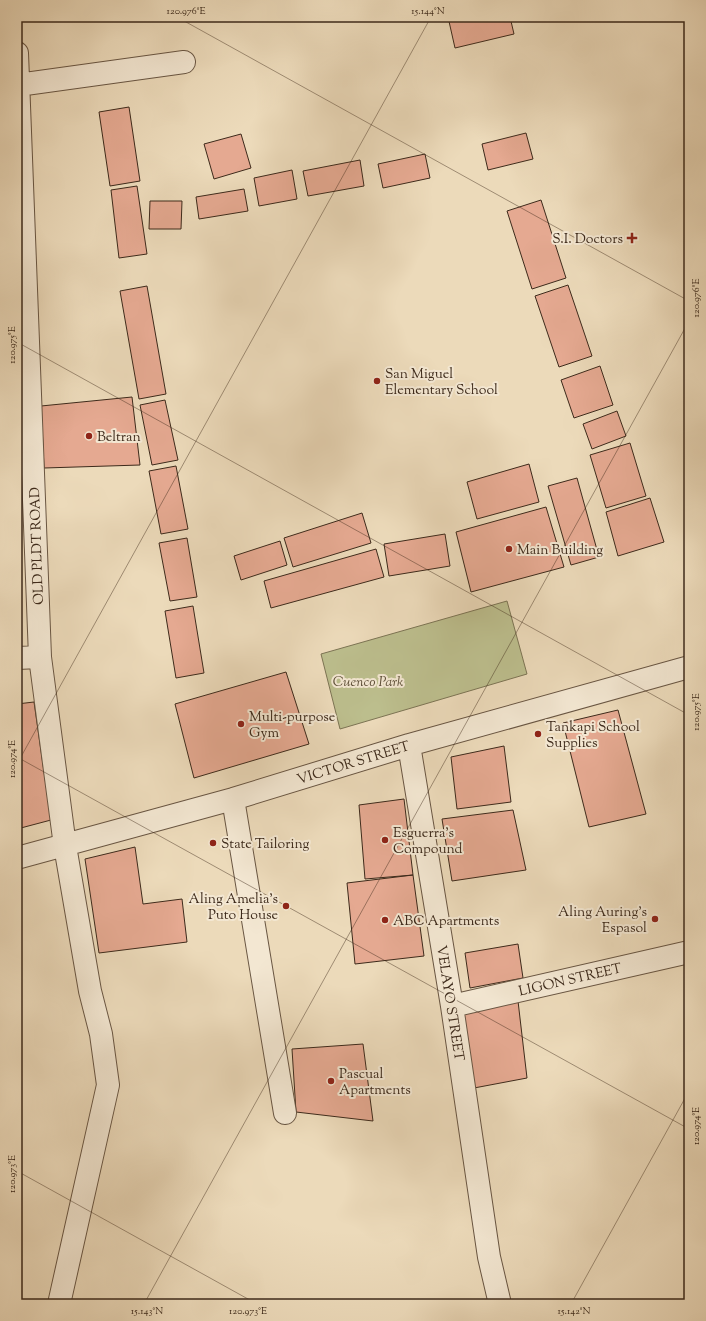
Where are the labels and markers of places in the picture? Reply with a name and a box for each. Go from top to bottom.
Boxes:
place label: S.I. Doctors [552,230,623,250]
marker: S.I. Doctors [626,232,638,244]
place label: San Miguel Elementary School [385,365,498,401]
marker: San Miguel Elementary School [372,376,382,386]
place label: Beltran [97,428,141,448]
marker: Beltran [84,431,94,441]
place label: Main Building [517,541,603,561]
marker: Main Building [504,544,514,554]
place label: Multi-purpose Gym [249,708,335,744]
place label: Tankapi School Supplies [546,718,640,754]
marker: Multi-purpose Gym [236,719,246,729]
marker: Tankapi School Supplies [533,729,543,739]
place label: Esguerra's Compound [393,824,463,860]
place label: State Tailoring [221,835,310,855]
marker: Esguerra's Compound [380,835,390,845]
marker: State Tailoring [208,838,218,848]
place label: Aling Amelia's Puto House [189,890,278,926]
marker: Aling Amelia's Puto House [281,901,291,911]
place label: Aling Auring's Espasol [558,903,647,939]
place label: ABC Apartments [393,912,499,932]
marker: Aling Auring's Espasol [650,914,660,924]
marker: ABC Apartments [380,915,390,925]
place label: Pascual Apartments [339,1065,411,1101]
marker: Pascual Apartments [326,1076,336,1086]

